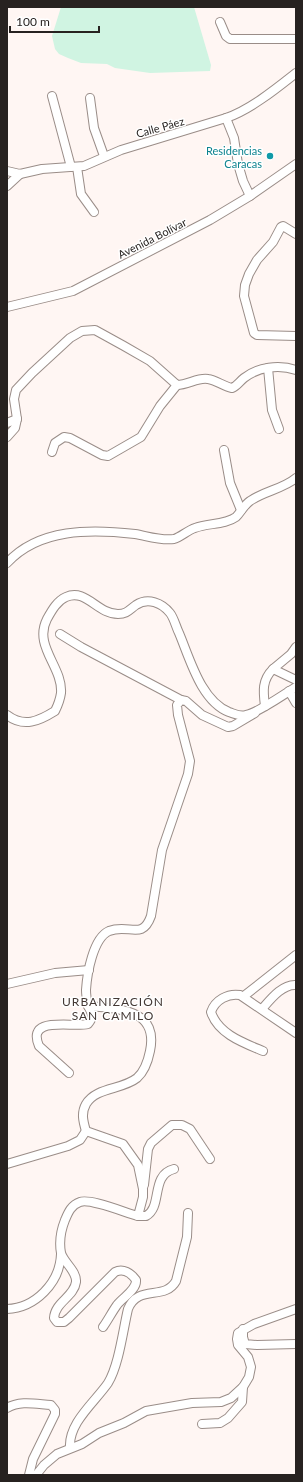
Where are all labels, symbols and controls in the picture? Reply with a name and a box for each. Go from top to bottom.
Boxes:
scale bar [10,8,99,34]
text: 100 m [16,14,50,29]
street label: Calle Páez [135,114,186,140]
place label: Residencias Caracas [206,144,262,170]
marker: Residencias Caracas [265,151,275,161]
street label: Avenida Bolívar [116,215,188,261]
district label: URBANIZACIÓN SAN CAMILO [62,994,164,1023]

